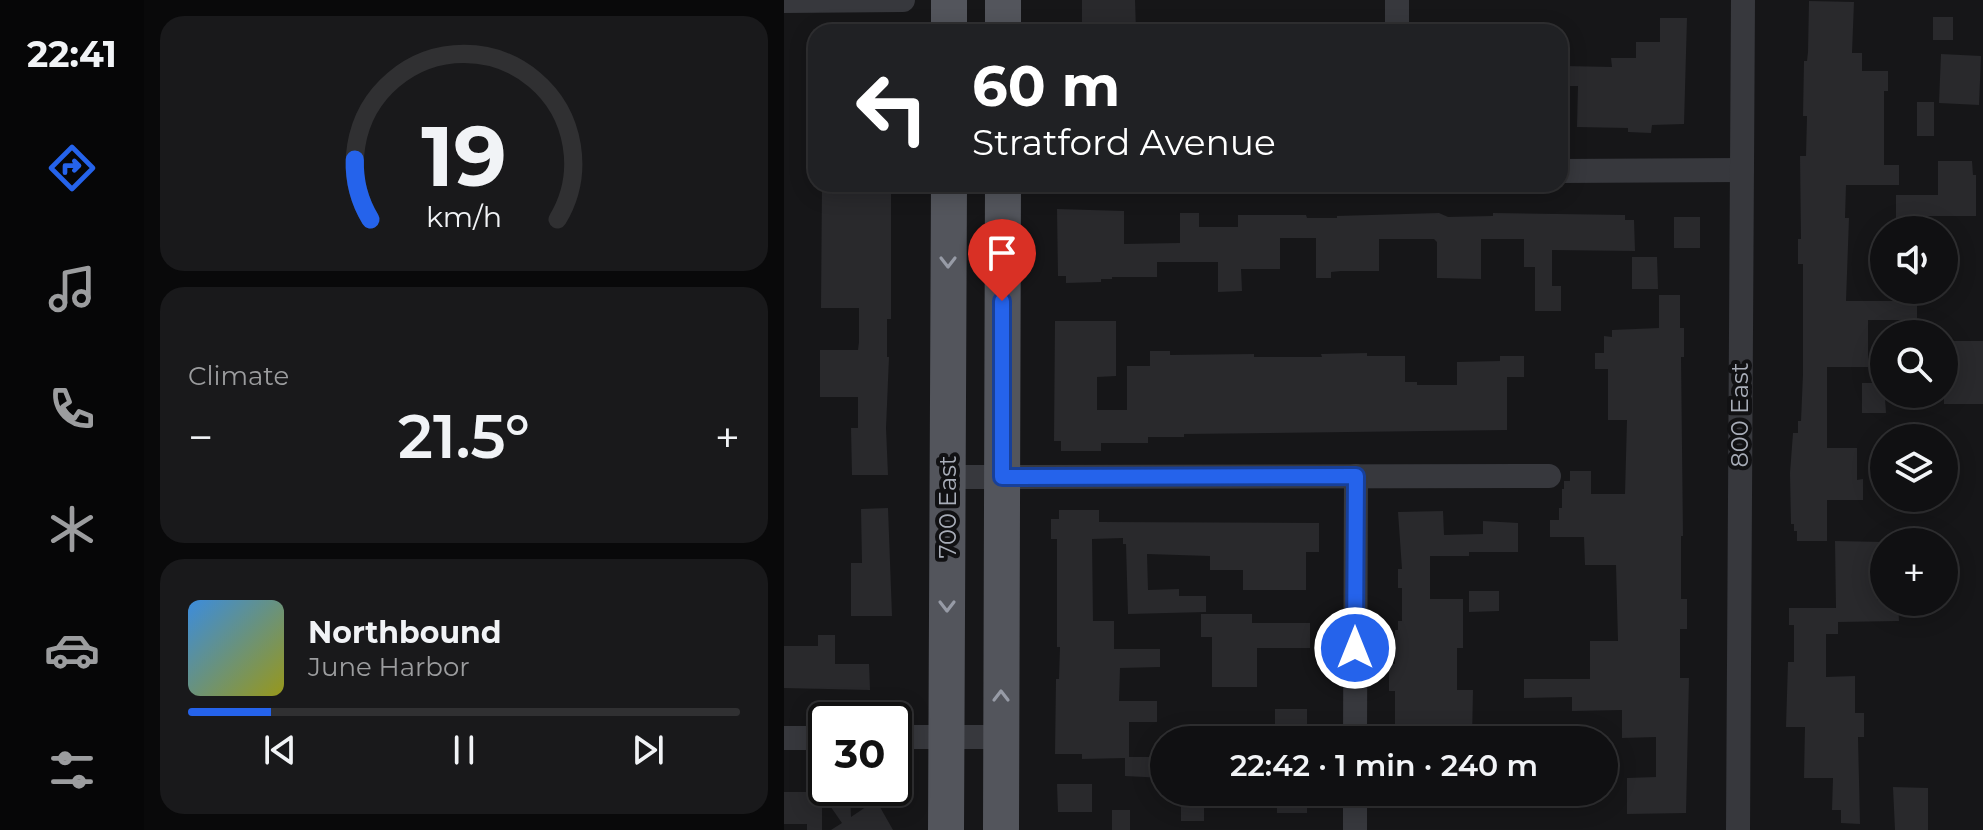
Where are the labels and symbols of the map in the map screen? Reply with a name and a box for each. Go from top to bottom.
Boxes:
pin [968,219,1036,301]
one-way arrow [939,256,957,269]
street label: 800 East [1725,362,1754,467]
street label: 700 East [933,455,962,559]
one-way arrow [938,600,956,613]
position arrow [1313,606,1397,690]
one-way arrow [992,689,1010,702]
speed limit sign: 30 [808,702,912,806]

